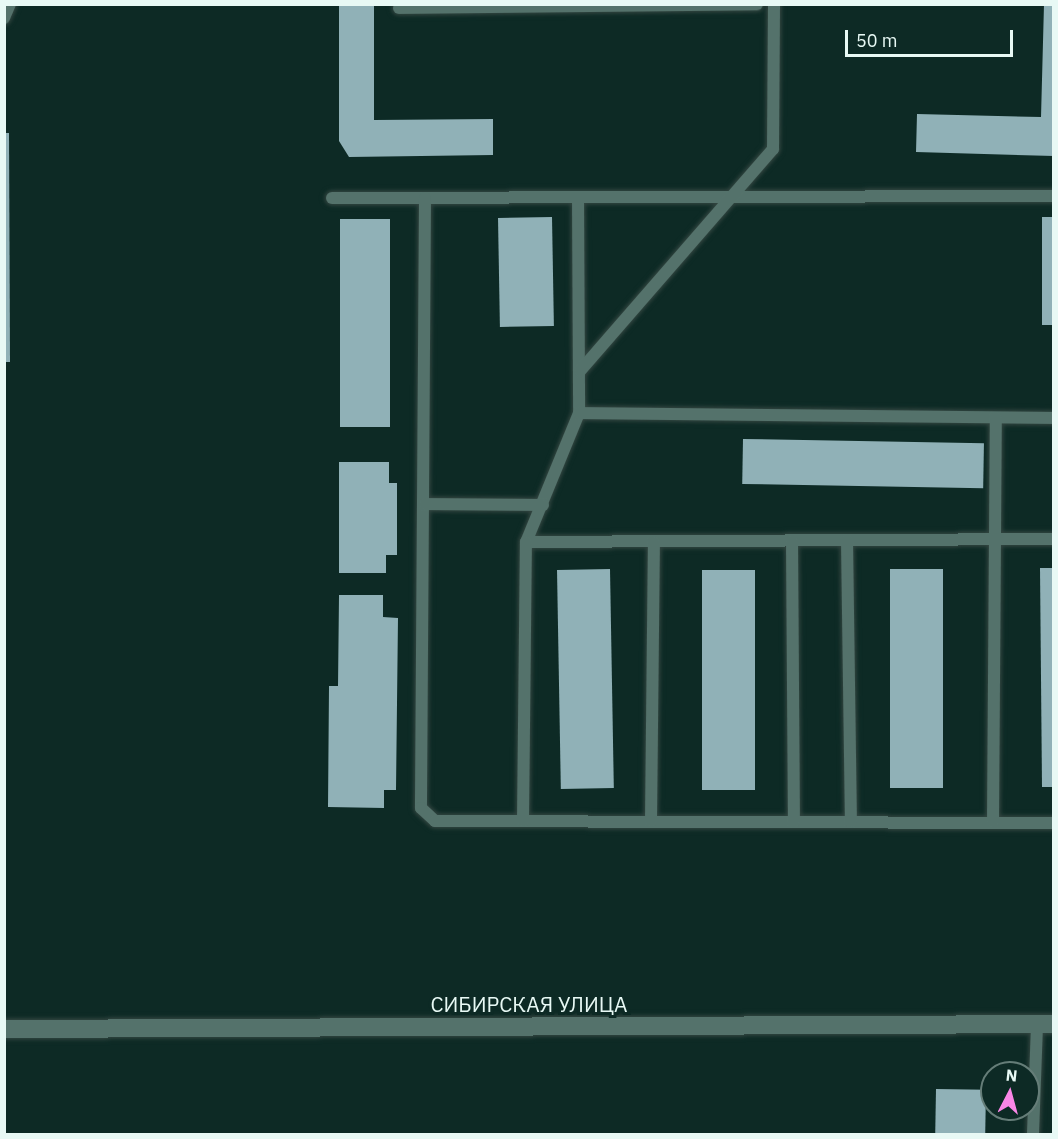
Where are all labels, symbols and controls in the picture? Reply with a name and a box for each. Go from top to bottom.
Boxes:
scale bar [848,18,1016,56]
text: 50 m [856,29,898,52]
street label: СИБИРСКАЯ УЛИЦА [430,991,628,1017]
north arrow [980,1061,1040,1121]
text: N [1005,1065,1018,1086]

